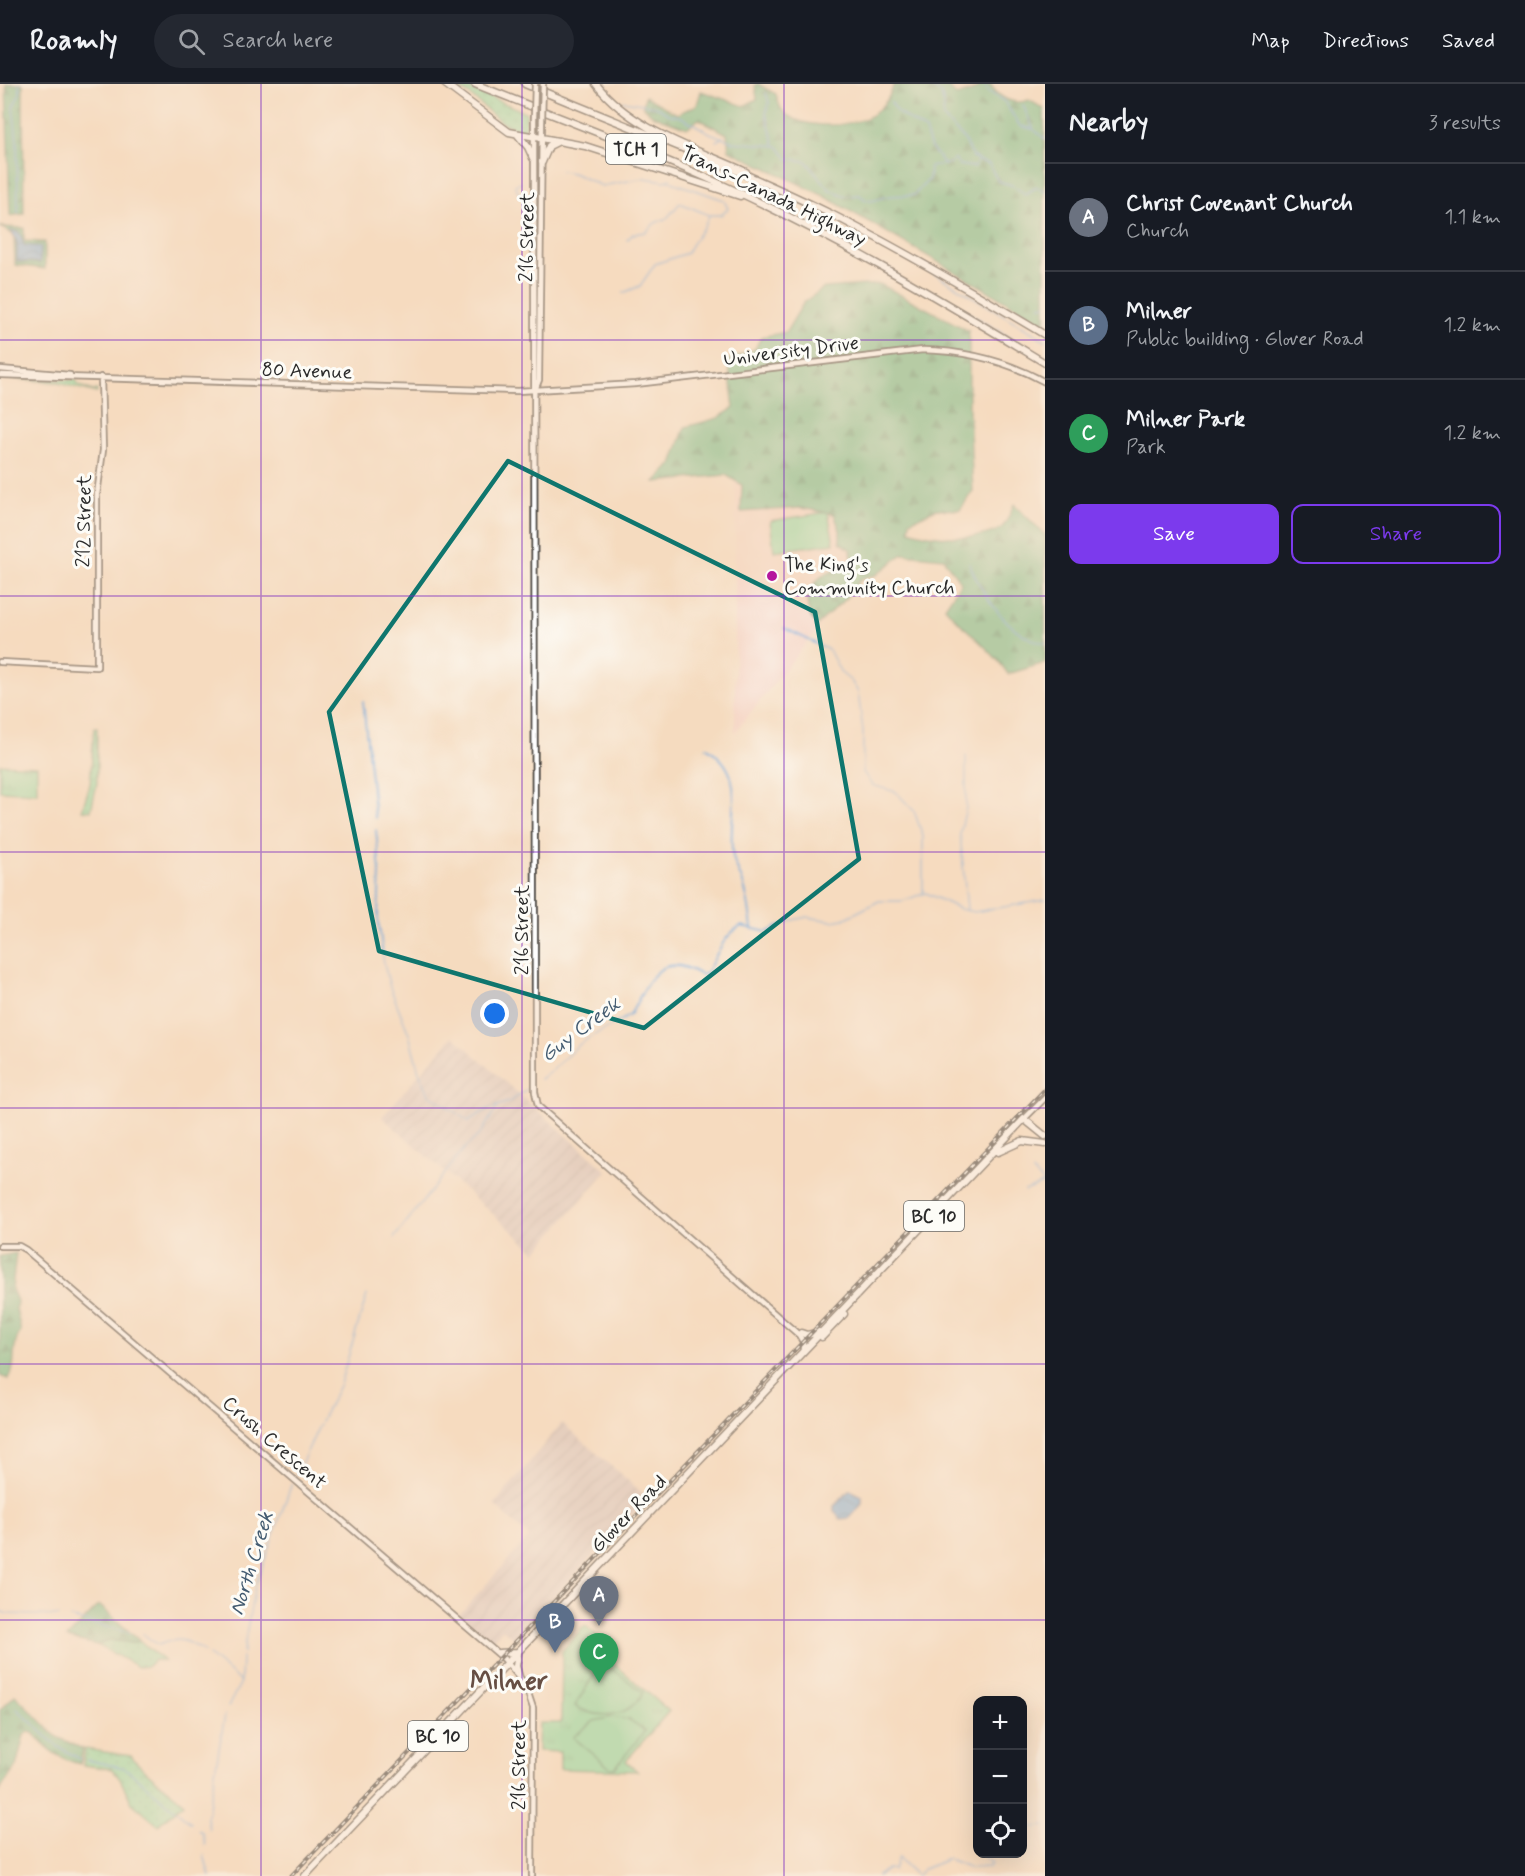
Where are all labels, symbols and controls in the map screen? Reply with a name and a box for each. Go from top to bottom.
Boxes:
search box [154,14,574,68]
text: Roamly [30,23,118,60]
icon: search [175,25,208,58]
text: Search here [223,27,333,55]
text: Map [1251,27,1290,55]
text: Directions [1323,27,1409,55]
text: Saved [1442,27,1495,55]
text: Nearby [1069,106,1148,140]
text: 3 results [1429,110,1501,137]
road number: TCH 1 [606,134,666,164]
street label: Trans-Canada Highway [675,140,871,255]
text: Christ Covenant Church [1126,190,1353,218]
street label: 216 Street [513,191,542,282]
text: A [1082,204,1095,231]
text: 1.1 km [1444,204,1501,231]
text: Church [1126,218,1189,245]
text: Milner [1126,298,1192,326]
text: B [1082,312,1095,339]
text: 1.2 km [1444,312,1501,339]
text: Public building · Glover Road [1126,326,1364,353]
street label: University Drive [722,330,860,373]
street label: 80 Avenue [261,356,353,387]
text: Milner Park [1126,406,1245,434]
text: C [1081,420,1096,447]
text: 1.2 km [1444,420,1501,447]
text: Park [1126,434,1166,461]
street label: 212 Street [70,474,99,568]
button: Save [1069,504,1279,564]
button: Share [1291,504,1501,564]
place label: The King's Community Church [784,552,955,602]
marker: The King's Community Church [765,569,779,583]
street label: 216 Street [509,885,536,975]
water label: Guy Creek [535,990,627,1069]
your location [480,999,509,1028]
road number: BC 10 [904,1201,964,1231]
street label: Crush Crescent [216,1390,332,1496]
street label: Glover Road [585,1469,673,1559]
water label: North Creek [223,1508,281,1619]
pin: A [580,1576,618,1626]
pin: B [536,1604,574,1653]
pin: C [580,1634,618,1683]
district label: Milner [470,1665,548,1699]
map controls [973,1696,1027,1858]
button: + [973,1696,1027,1750]
street label: 216 Street [506,1720,533,1810]
road number: BC 10 [408,1721,468,1751]
button: − [973,1750,1027,1804]
button: locate [973,1804,1027,1858]

